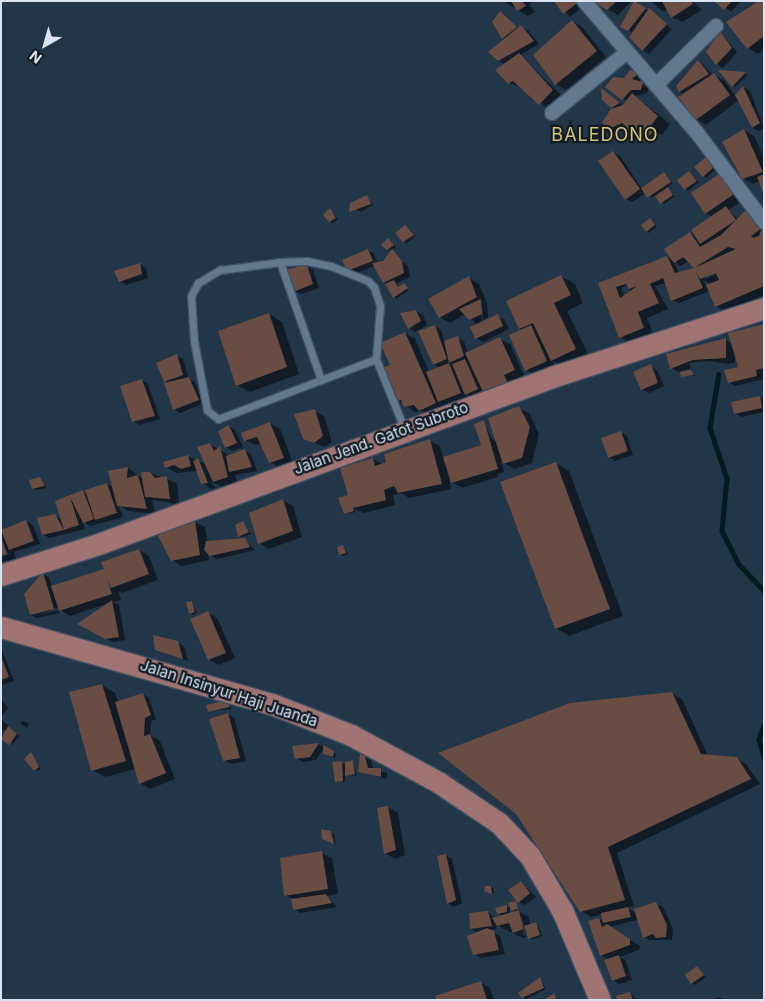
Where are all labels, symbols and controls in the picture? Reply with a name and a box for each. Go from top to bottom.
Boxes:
north arrow [20,20,70,70]
text: N [26,47,45,67]
district label: BALEDONO [550,124,660,146]
street label: Jalan Jend. Gatot Subroto [291,398,471,478]
street label: Jalan Insinyur Haji Juanda [138,656,320,730]

